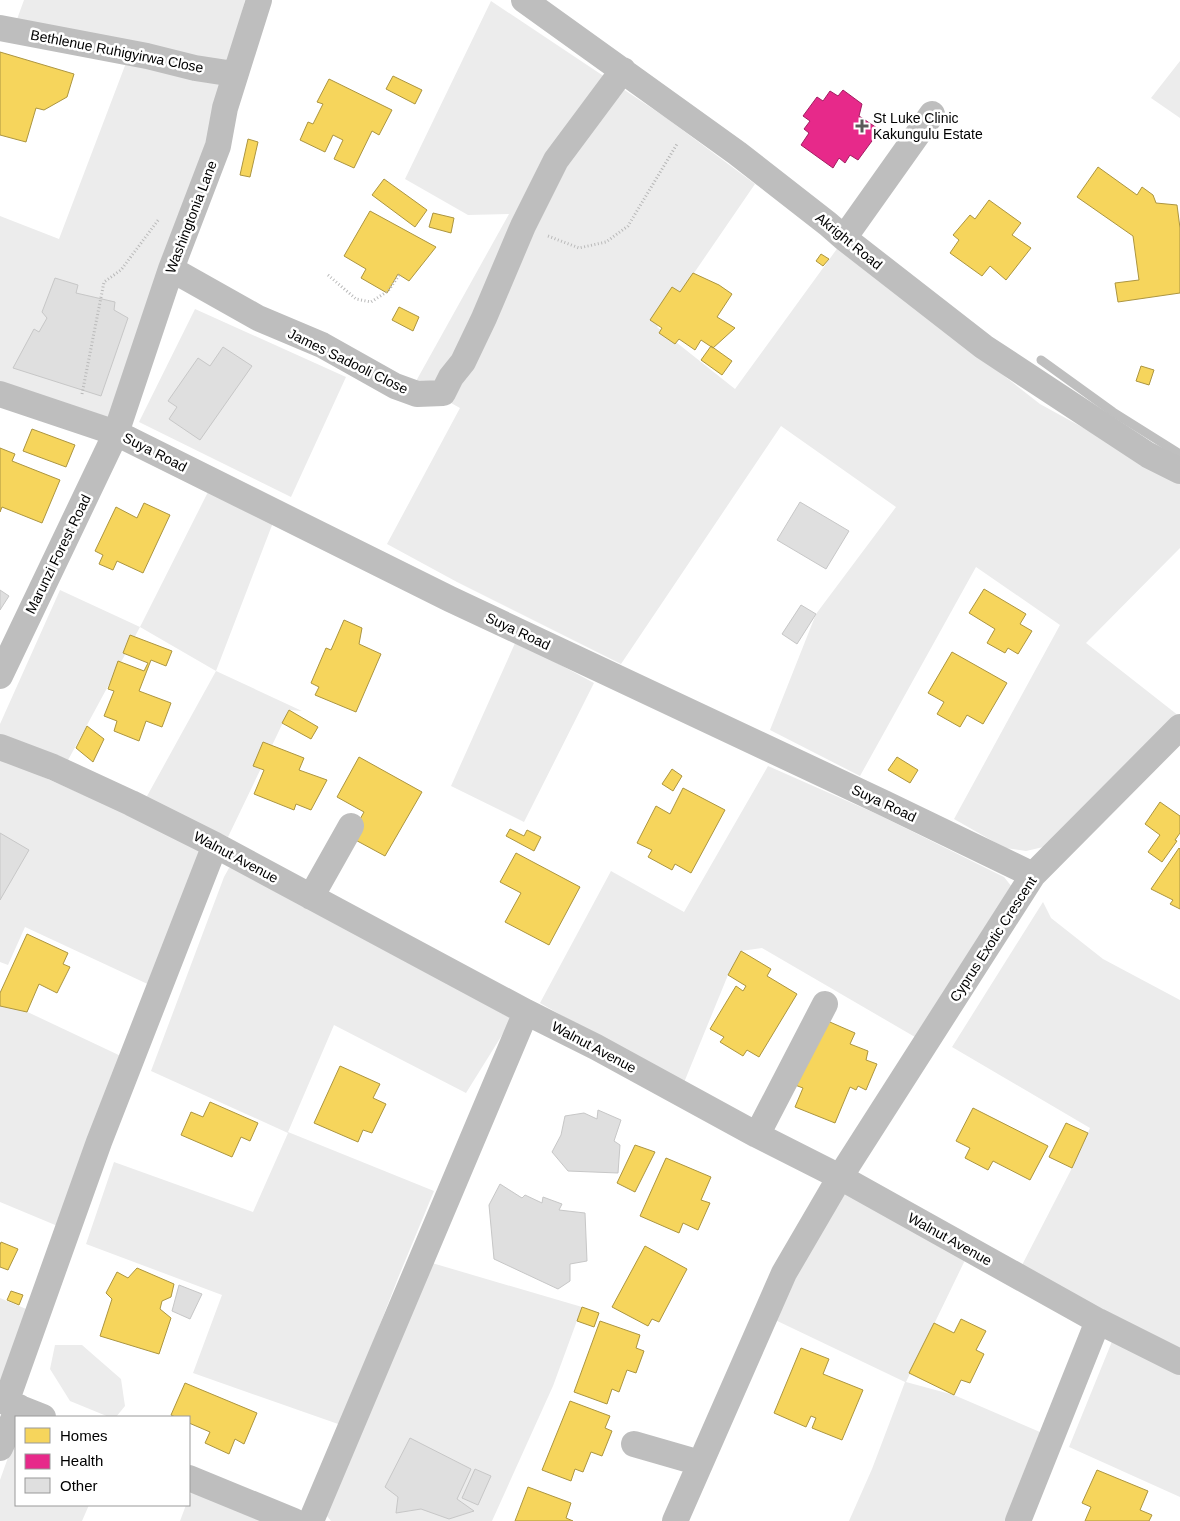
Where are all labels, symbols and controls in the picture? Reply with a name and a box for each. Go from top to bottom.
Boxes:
street label: Bethlenue Ruhigyirwa Close [29,26,205,76]
place label: St Luke Clinic Kakungulu Estate [873,110,983,142]
marker: St Luke Clinic Kakungulu Estate [855,119,869,133]
street label: Washingtonia Lane [162,158,220,276]
street label: Akright Road [813,209,885,273]
street label: James Sadooli Close [285,325,411,397]
street label: Suya Road [121,429,189,475]
street label: Marunzi Forest Road [22,492,94,616]
street label: Suya Road [483,609,553,653]
street label: Suya Road [849,781,919,825]
street label: Walnut Avenue [191,828,281,886]
street label: Cyprus Exotic Crescent [946,873,1040,1005]
street label: Walnut Avenue [549,1018,639,1076]
street label: Walnut Avenue [905,1209,995,1269]
legend [15,1416,190,1506]
text: Homes [60,1427,108,1444]
text: Health [60,1452,103,1469]
text: Other [60,1477,98,1494]

